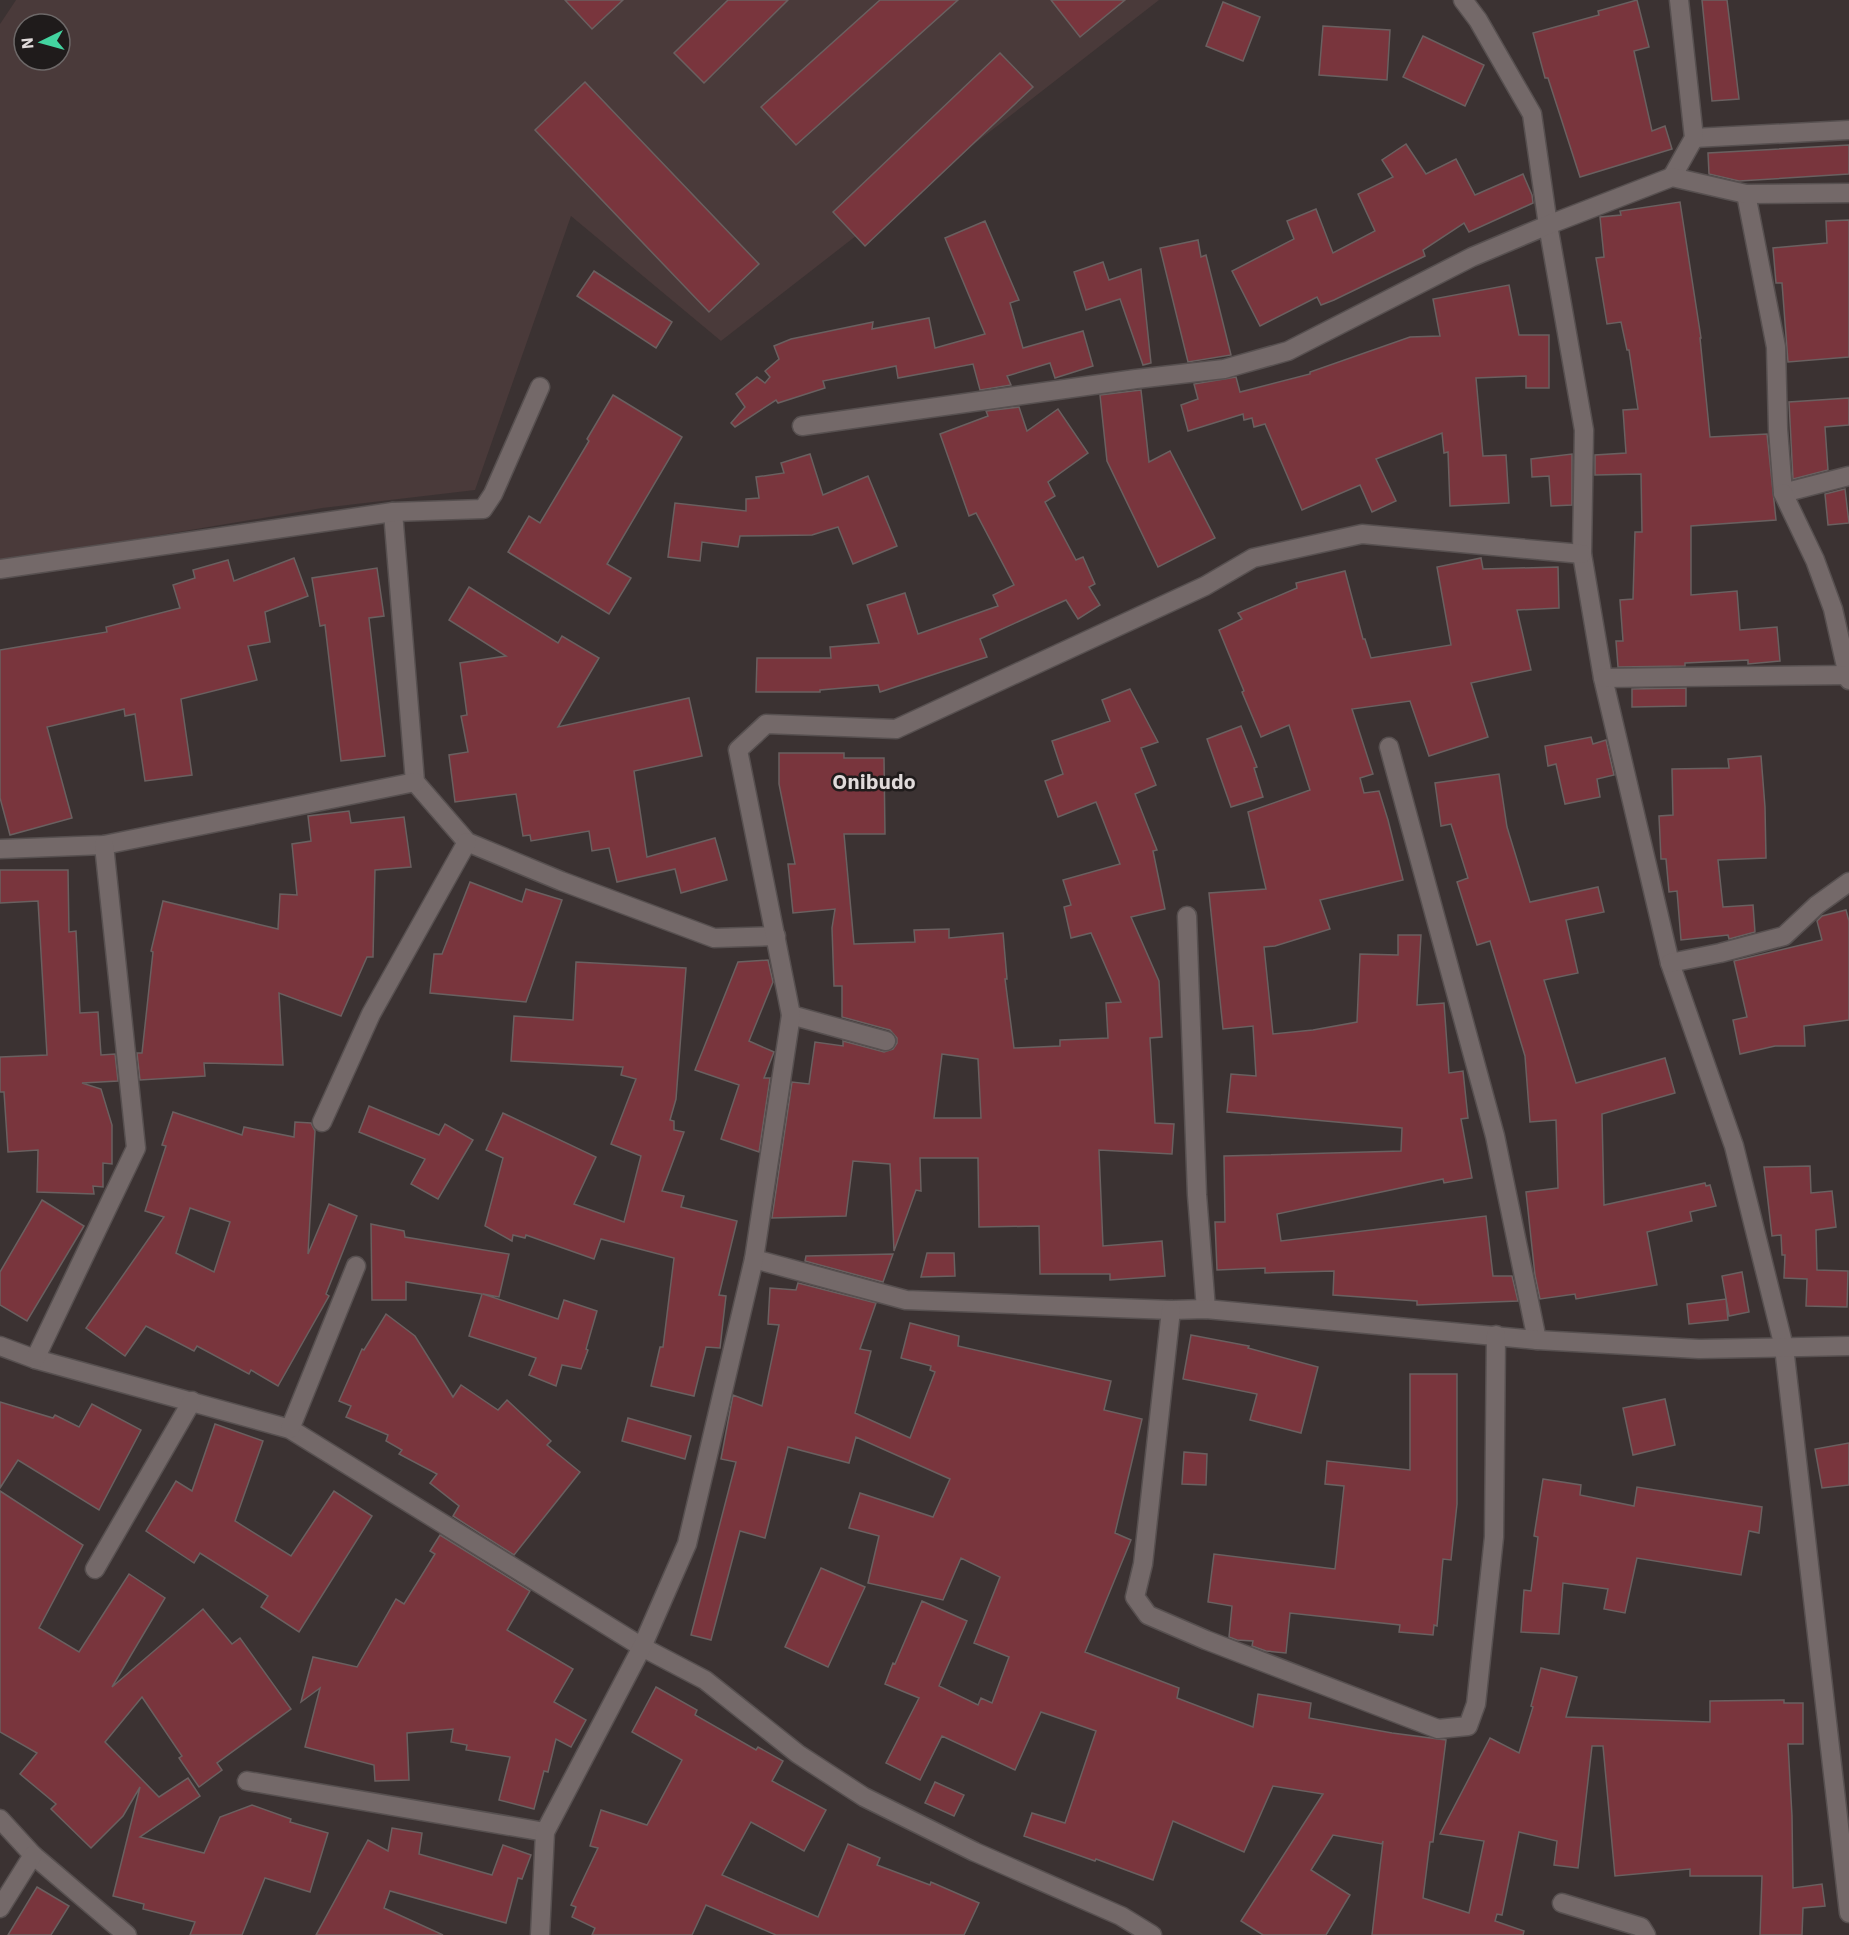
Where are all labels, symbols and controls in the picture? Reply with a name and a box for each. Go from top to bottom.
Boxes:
north arrow [12,12,72,72]
text: N [17,37,38,50]
district label: Onibudo [832,767,916,795]

